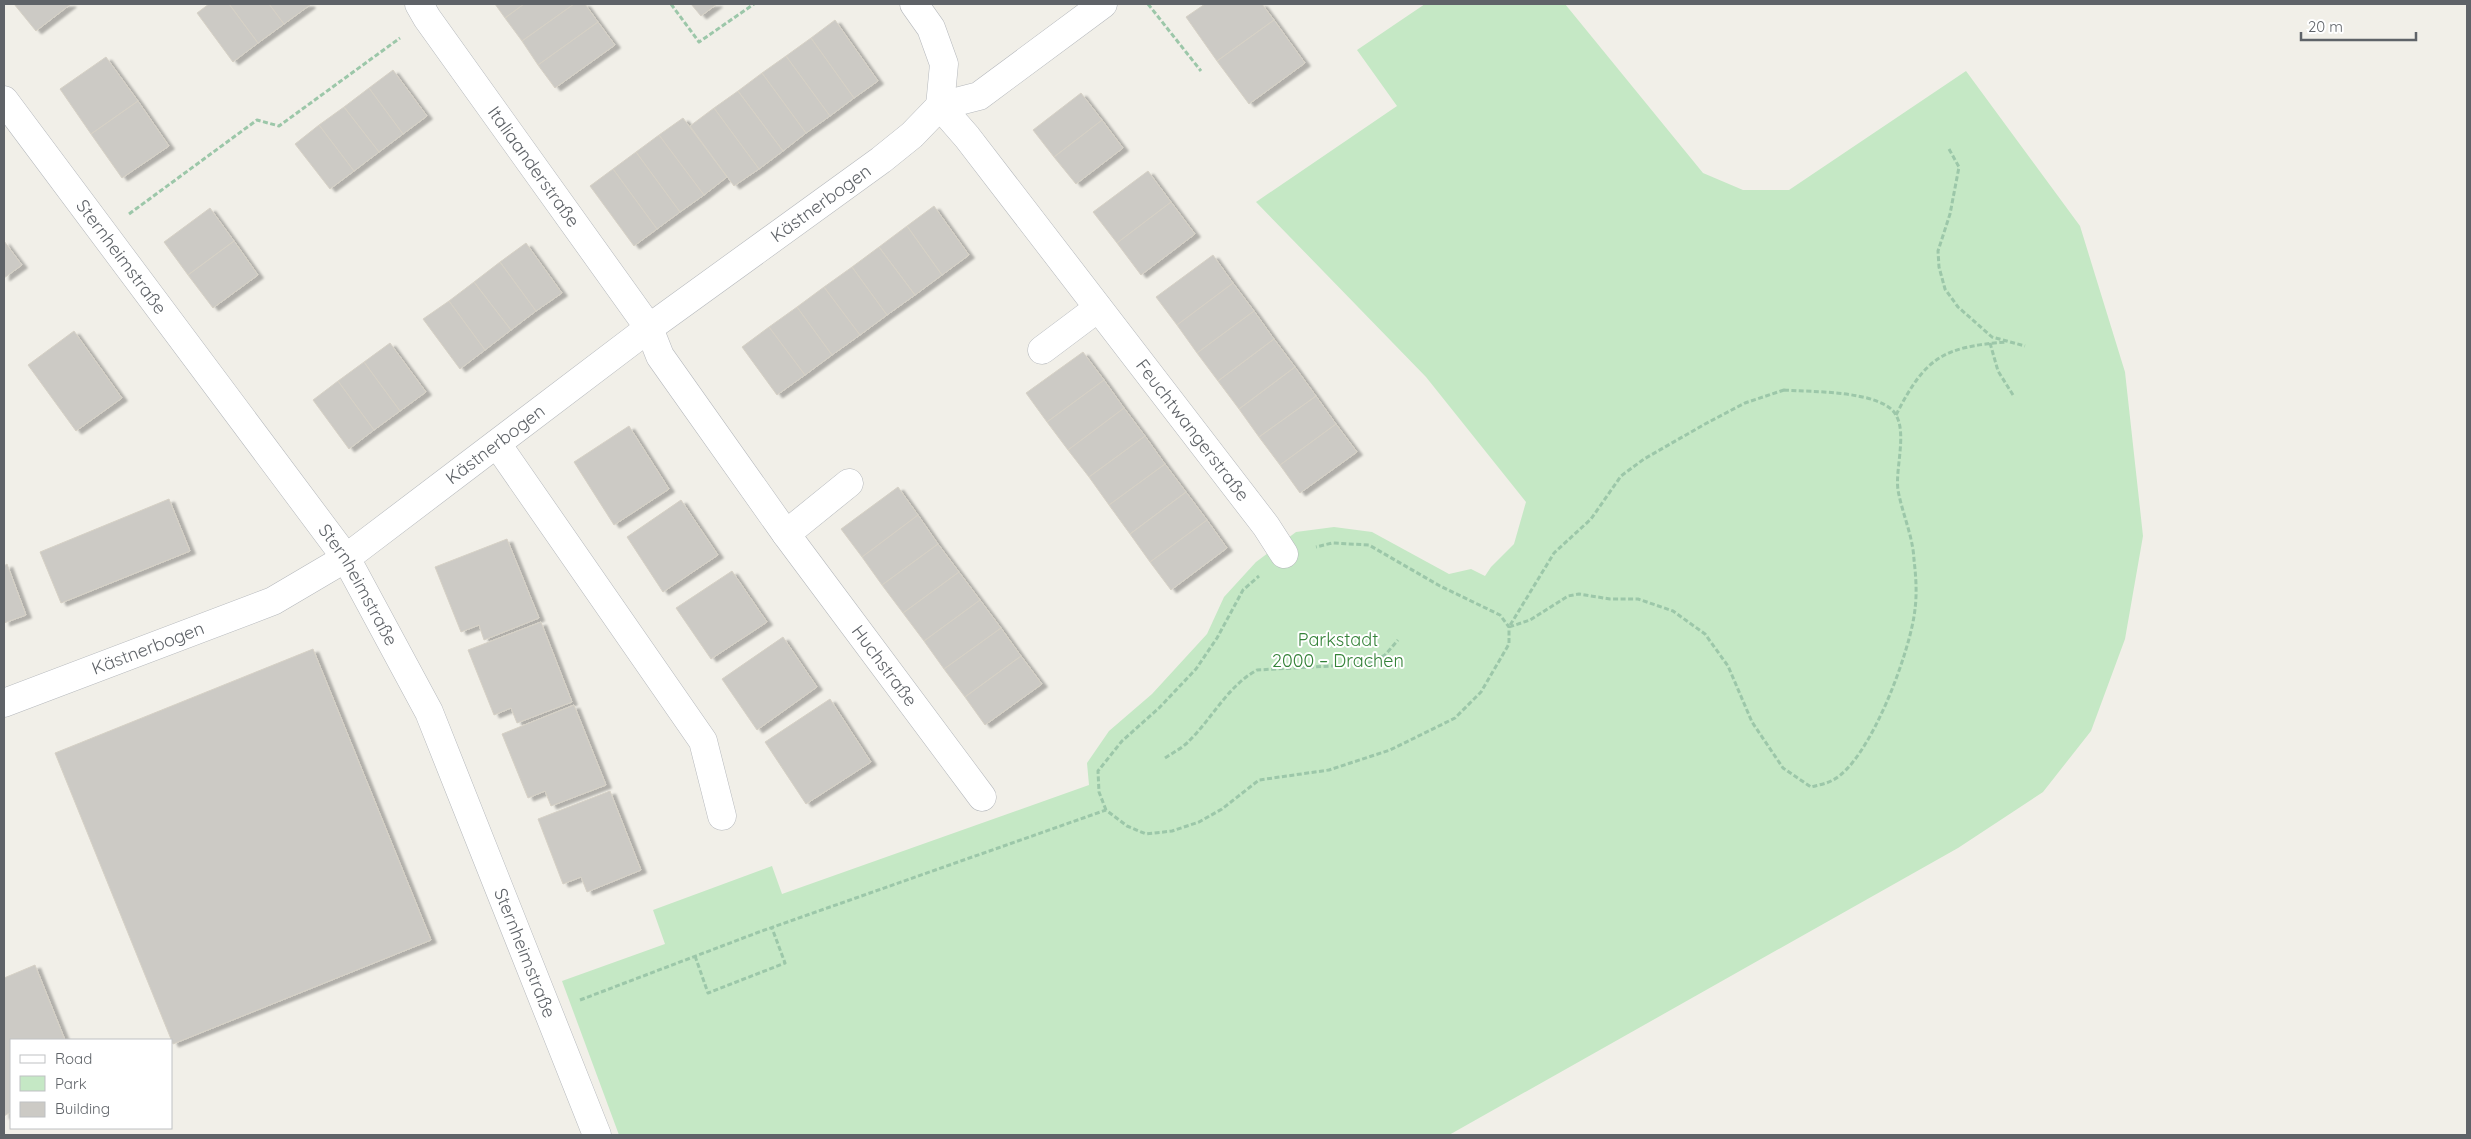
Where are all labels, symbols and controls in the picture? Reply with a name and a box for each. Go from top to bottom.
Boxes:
scale bar [2301,10,2416,42]
text: 20 m [2308,17,2343,36]
street label: Italiaanderstraße [483,101,585,231]
street label: Kästnerbogen [766,159,875,247]
street label: Sternheimstraße [71,195,172,319]
street label: Feuchtwangerstraße [1131,354,1255,506]
street label: Kästnerbogen [441,399,549,489]
street label: Sternheimstraße [314,519,403,650]
street label: Kästnerbogen [88,616,207,680]
street label: Huchstraße [847,620,923,711]
park label: Parkstadt 2000 – Drachen [1272,628,1404,672]
street label: Sternheimstraße [489,885,561,1021]
legend [10,1039,172,1129]
text: Road [55,1049,92,1068]
text: Park [55,1074,87,1093]
text: Building [55,1099,110,1118]

